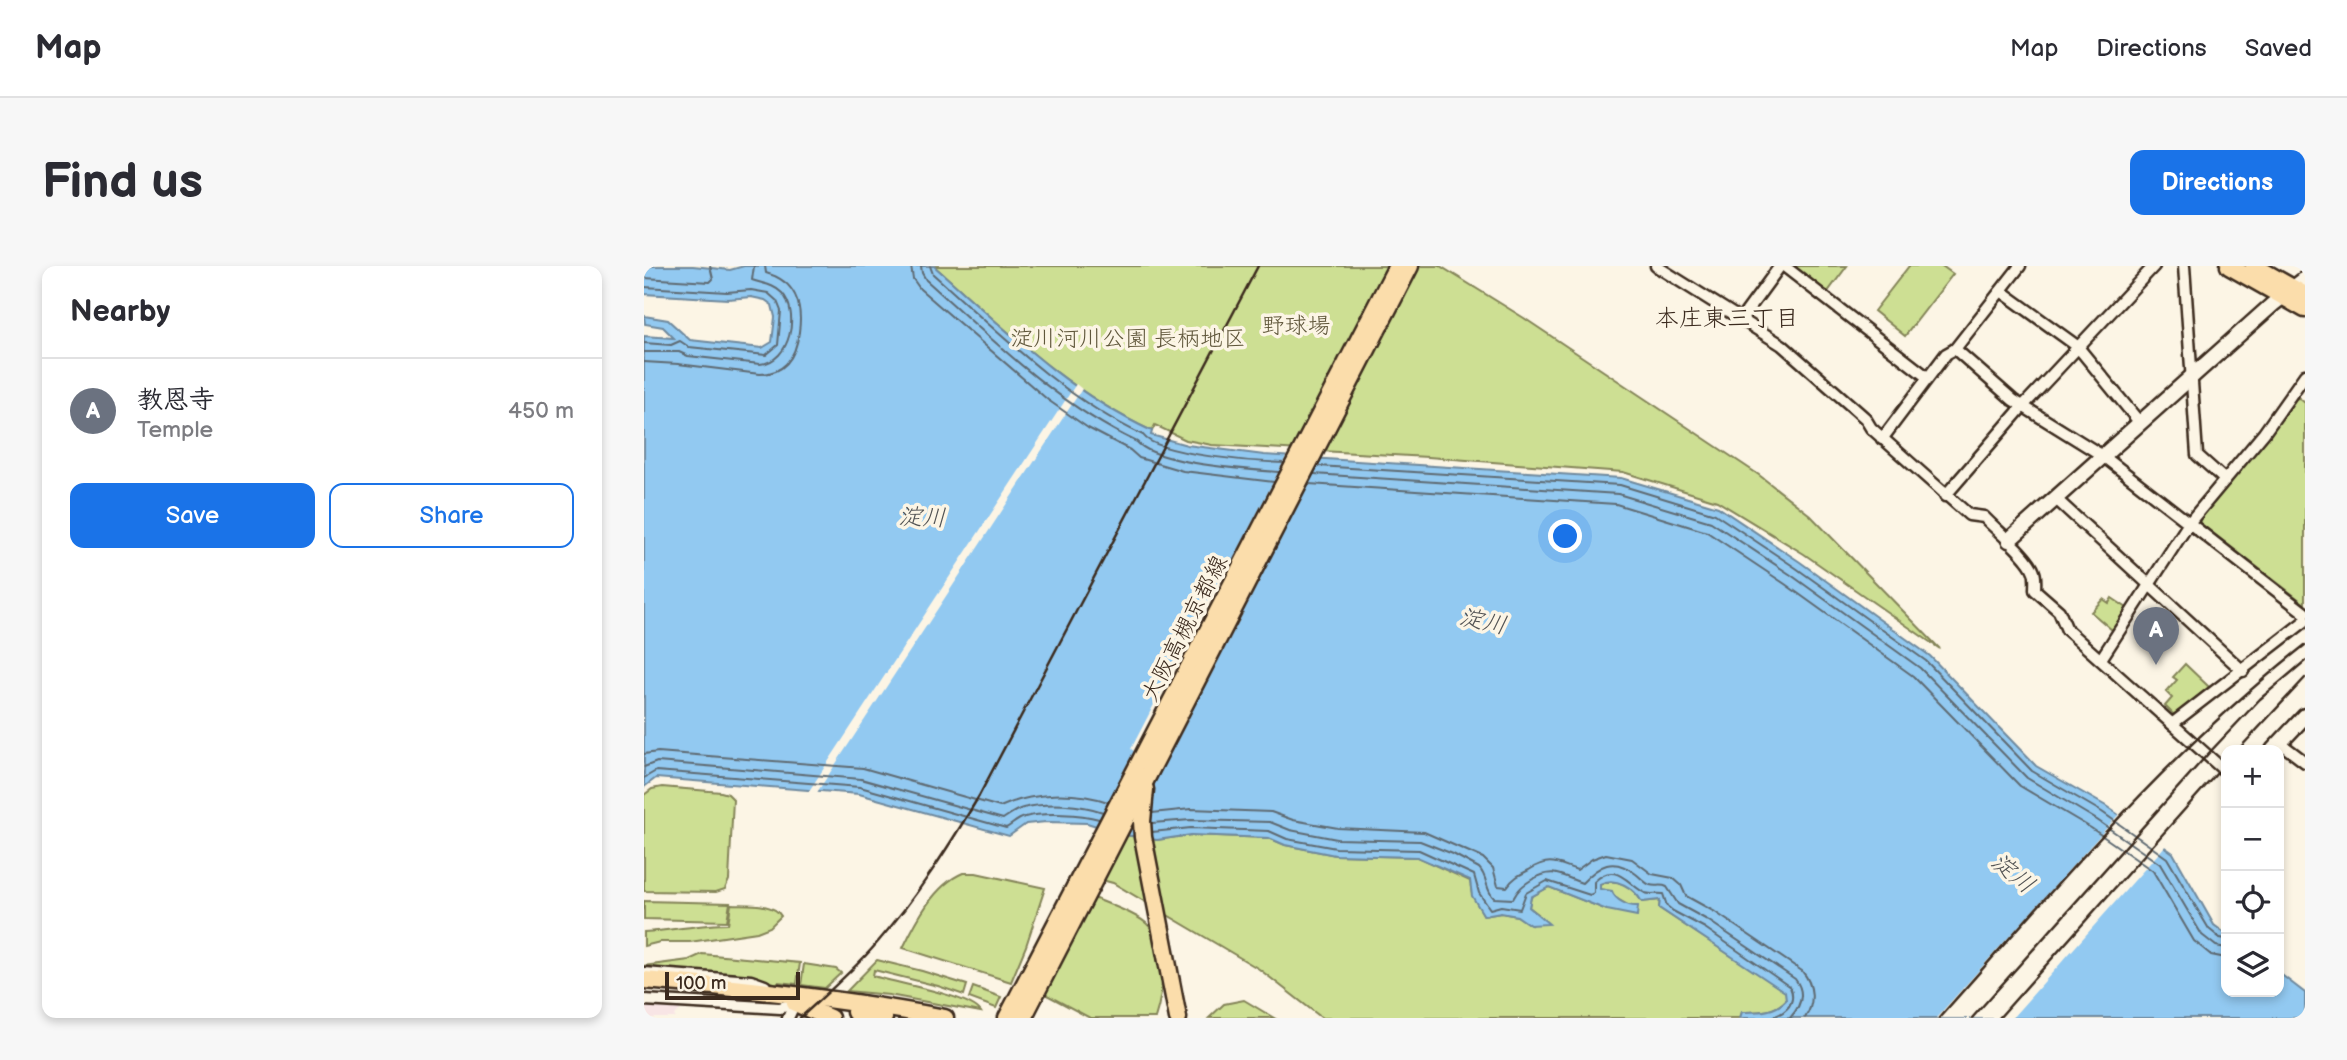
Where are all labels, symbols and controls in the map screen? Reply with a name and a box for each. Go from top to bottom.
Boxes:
text: Map [35,28,101,68]
text: Map [2010,34,2058,63]
text: Directions [2096,34,2207,63]
text: Saved [2245,34,2312,63]
button: Directions [2130,150,2305,215]
text: Find us [42,153,203,212]
text: Nearby [70,294,170,330]
district label: 本庄東三丁目 [1655,304,1799,333]
park label: 野球場 [1262,312,1331,340]
park label: 淀川河川公園 長柄地区 [1010,325,1246,353]
text: 教恩寺 [137,385,215,416]
text: A [86,397,100,425]
text: 450 m [508,397,574,425]
text: Temple [137,416,213,444]
button: Save [70,483,315,548]
button: Share [329,483,574,548]
water label: 淀川 [897,502,946,533]
your location [1548,519,1582,553]
street label: 大阪高槻京都線 [1136,550,1234,707]
water label: 淀川 [1456,602,1509,641]
pin: A [2133,607,2179,665]
map controls [2221,745,2284,997]
button: + [2221,745,2284,808]
button: − [2221,808,2284,871]
water label: 淀川 [1985,847,2040,900]
button: locate [2221,871,2284,934]
button: layers [2221,934,2284,997]
scale bar [665,969,800,1001]
text: 100 m [676,972,727,995]

